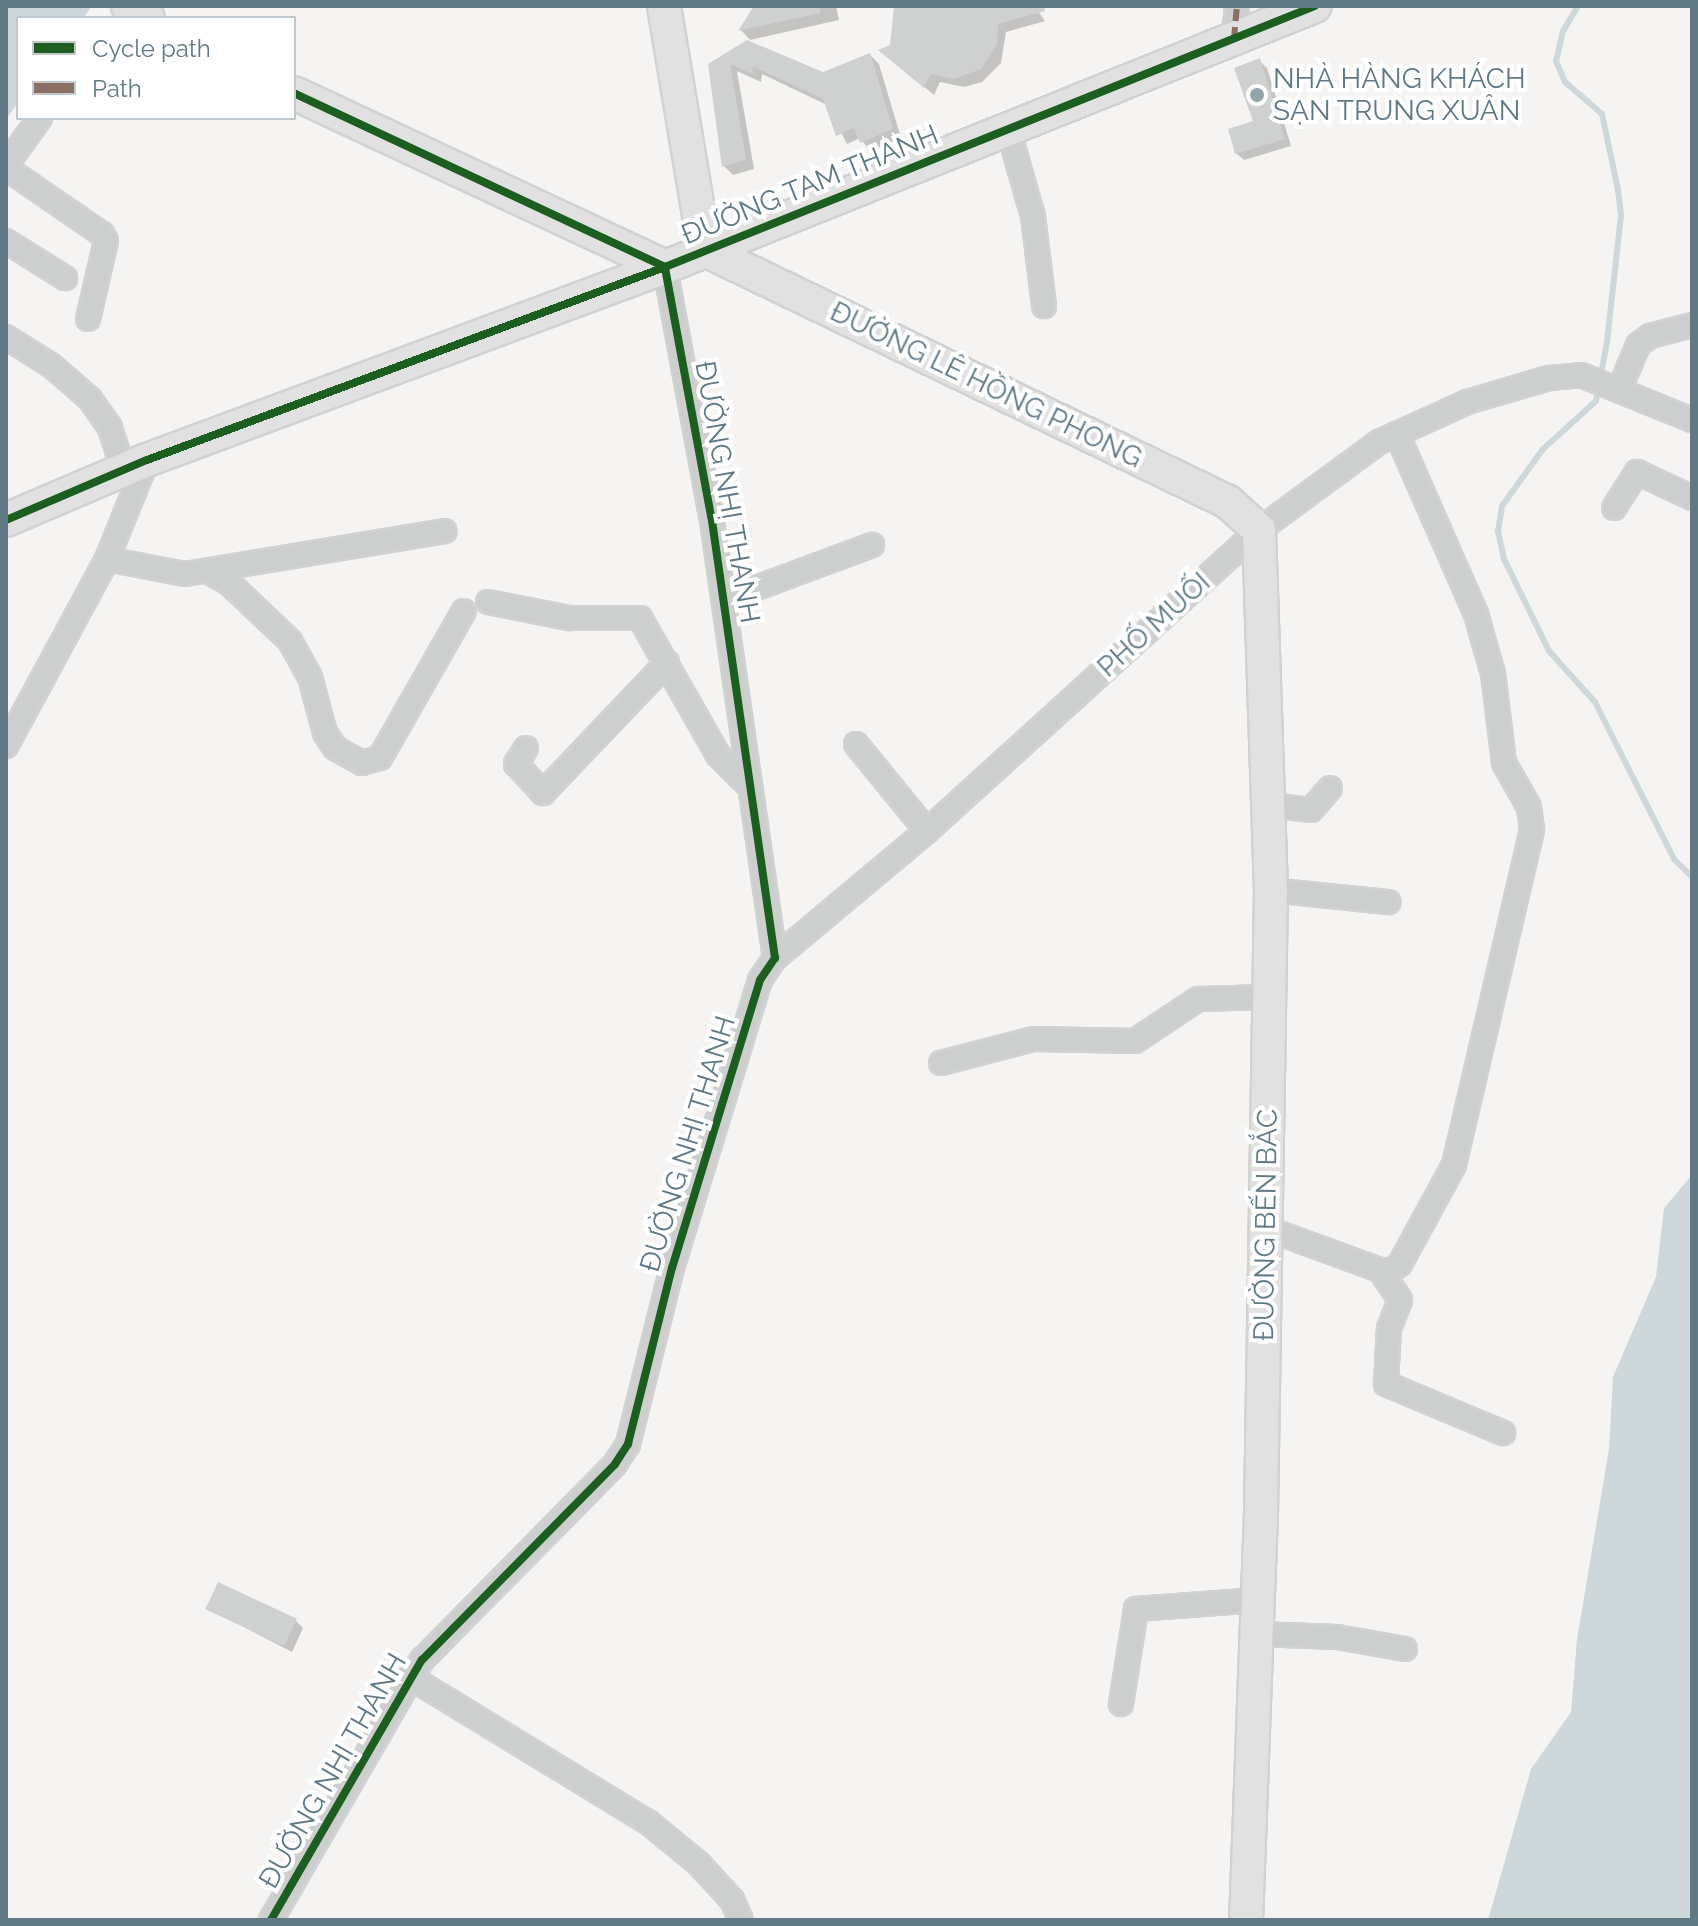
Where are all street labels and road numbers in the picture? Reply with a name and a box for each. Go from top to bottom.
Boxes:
street label: ĐƯỜNG TAM THANH [676,118,944,252]
street label: ĐƯỜNG LÊ HỒNG PHONG [825,295,1147,475]
street label: ĐƯỜNG NHỊ THANH [687,358,767,626]
street label: PHỐ MUỐI [1091,566,1217,684]
street label: ĐƯỜNG NHỊ THANH [633,1012,743,1276]
street label: ĐƯỜNG BẾN BẮC [1247,1109,1285,1341]
street label: ĐƯỜNG NHỊ THANH [252,1647,414,1895]

